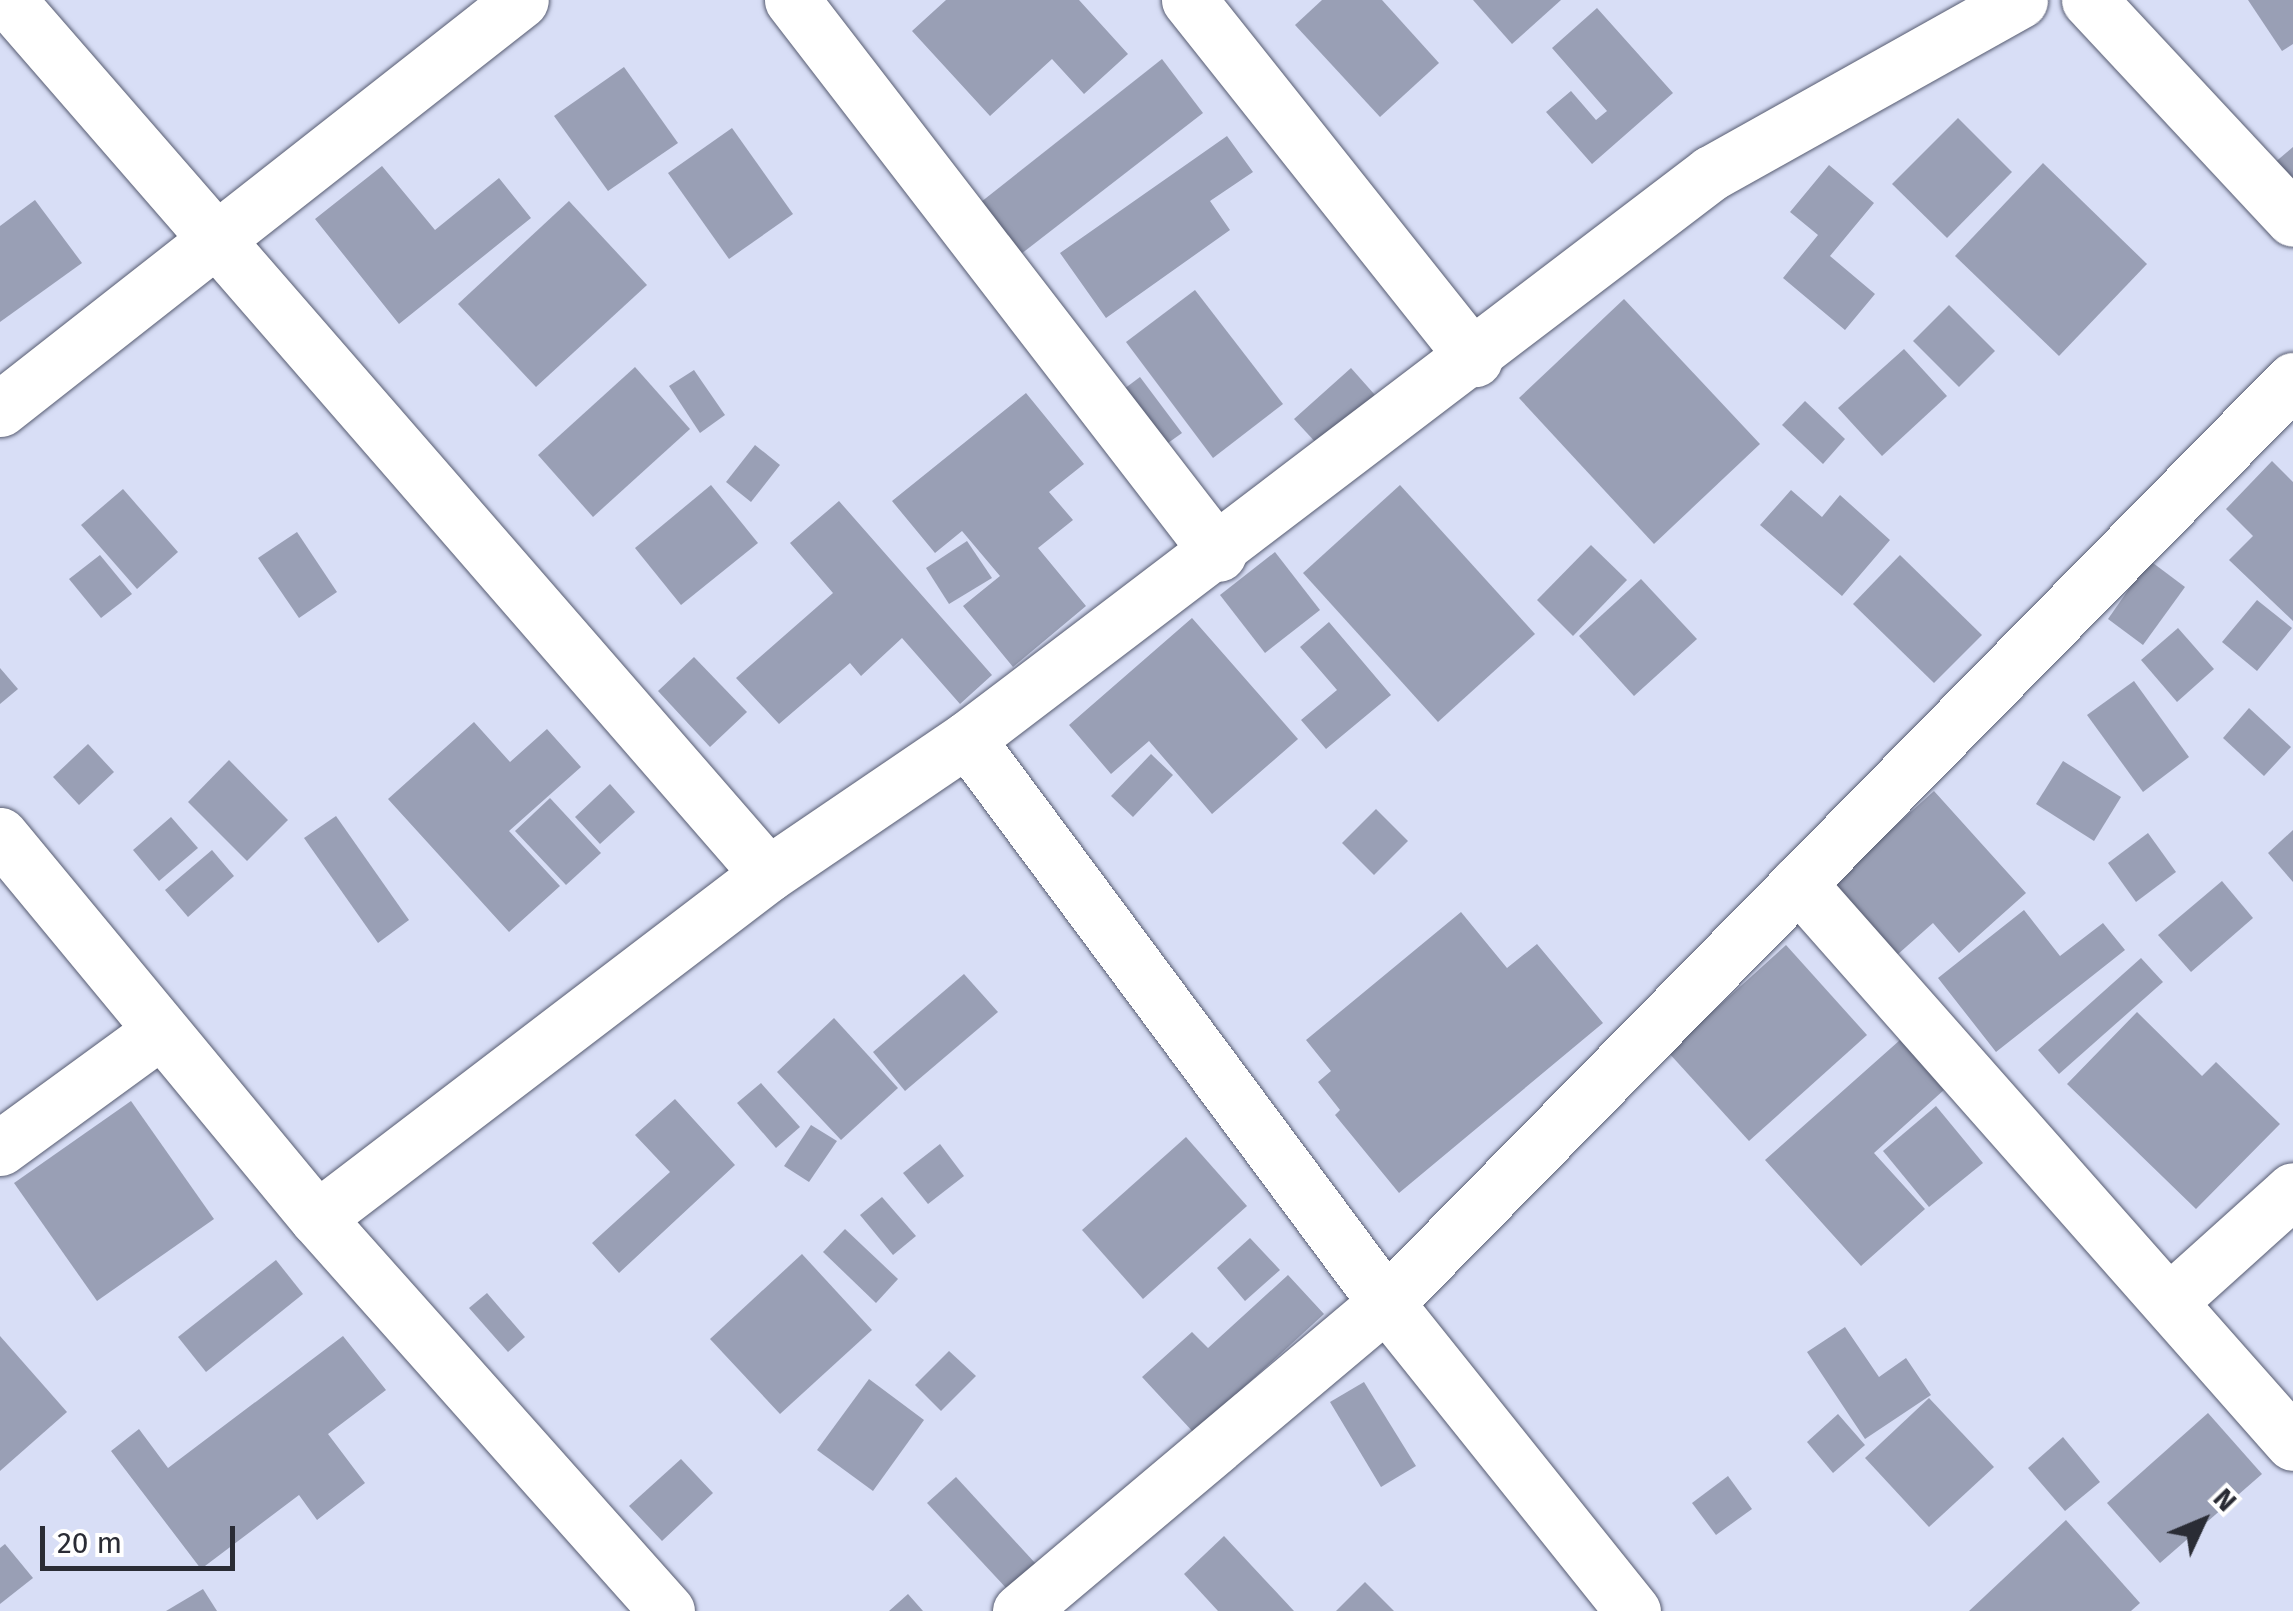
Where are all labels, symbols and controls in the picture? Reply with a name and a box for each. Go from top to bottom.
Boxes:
north arrow [2153,1471,2253,1571]
text: N [2207,1482,2243,1518]
scale bar [45,1506,240,1568]
text: 20 m [57,1525,122,1561]

